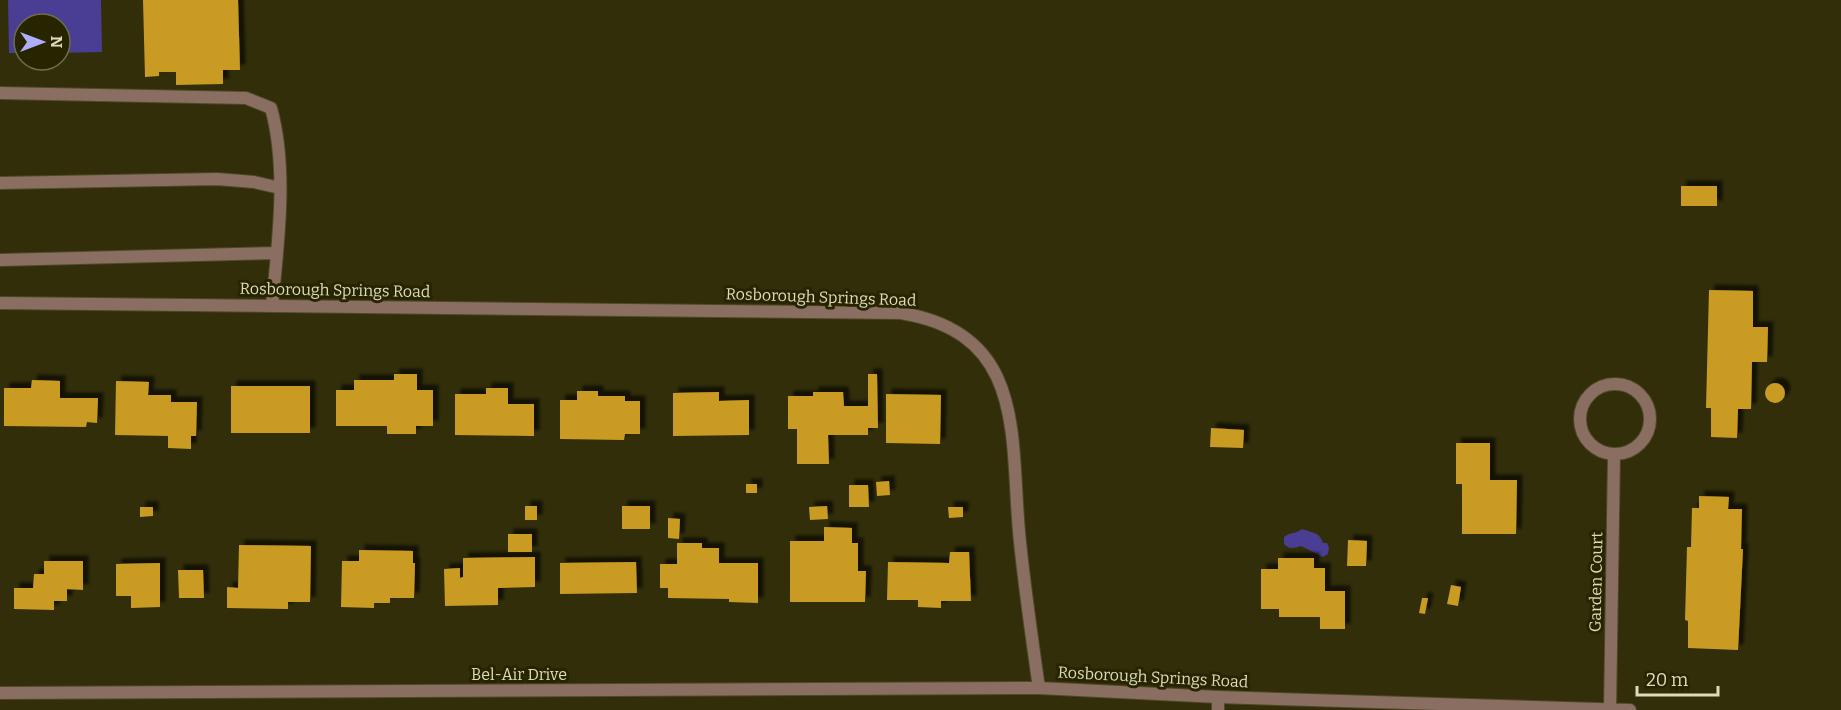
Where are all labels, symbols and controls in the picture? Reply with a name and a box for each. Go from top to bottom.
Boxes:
north arrow [12,12,72,72]
text: N [47,36,66,48]
street label: Rosborough Springs Road [239,279,431,301]
street label: Rosborough Springs Road [725,284,917,310]
street label: Garden Court [1586,531,1606,632]
scale bar [1637,659,1718,697]
street label: Rosborough Springs Road [1057,663,1249,692]
street label: Bel-Air Drive [471,665,567,684]
text: 20 m [1646,669,1688,691]

